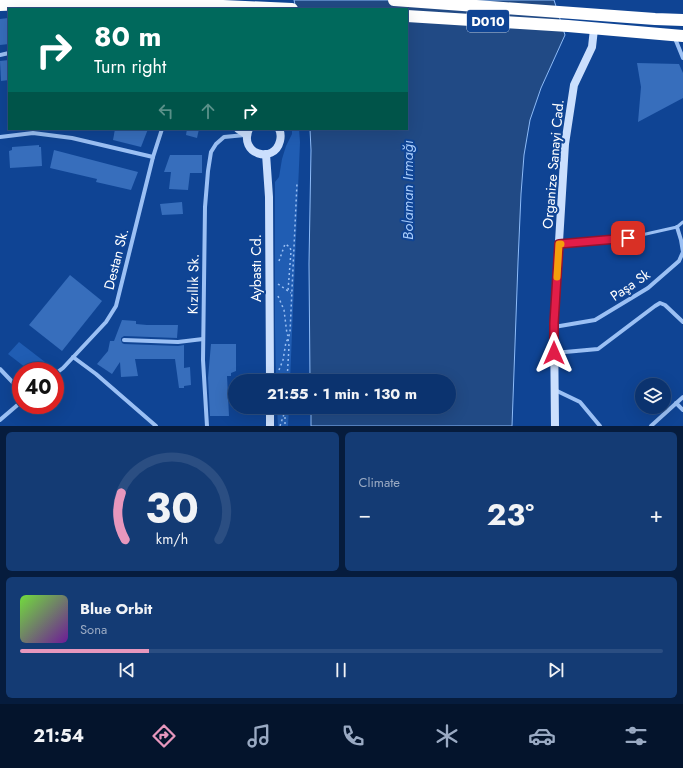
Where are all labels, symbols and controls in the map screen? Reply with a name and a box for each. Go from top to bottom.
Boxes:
road number: D010 [467,10,509,32]
text: 80 m [94,16,161,57]
icon: right [28,24,80,76]
text: Turn right [94,54,166,80]
street label: Organize Sanayi Cad. [537,98,569,230]
icon: left [155,100,177,122]
icon: ahead [197,100,219,122]
icon: right [239,100,261,122]
water label: Bolaman Irmağı [397,140,419,240]
pin [611,221,645,255]
street label: Destan Sk. [99,226,133,292]
icon: arrive [617,227,639,249]
street label: Aybastı Cd. [246,234,266,302]
street label: Kızıllık Sk. [182,254,204,314]
street label: Paşa Sk [606,264,655,306]
position arrow [533,332,575,374]
speed limit sign: 40 [12,362,64,414]
map controls [635,378,671,414]
button: layers [635,378,671,414]
text: 21:55 · 1 min · 130 m [267,383,417,405]
text: Climate [359,473,400,492]
text: 30 [146,477,199,538]
text: 23° [487,493,534,536]
text: − [359,498,371,530]
text: + [649,498,663,530]
text: km/h [156,528,188,548]
text: Blue Orbit [80,598,152,620]
text: Sona [80,620,107,639]
icon: previous [116,659,138,681]
icon: pause [330,659,352,681]
icon: next [545,659,567,681]
icon: directions [150,722,178,750]
icon: music [245,722,273,750]
icon: phone [339,722,367,750]
icon: climate [433,722,461,750]
icon: car [528,722,556,750]
icon: filters [622,722,650,750]
text: 21:54 [33,723,84,749]

